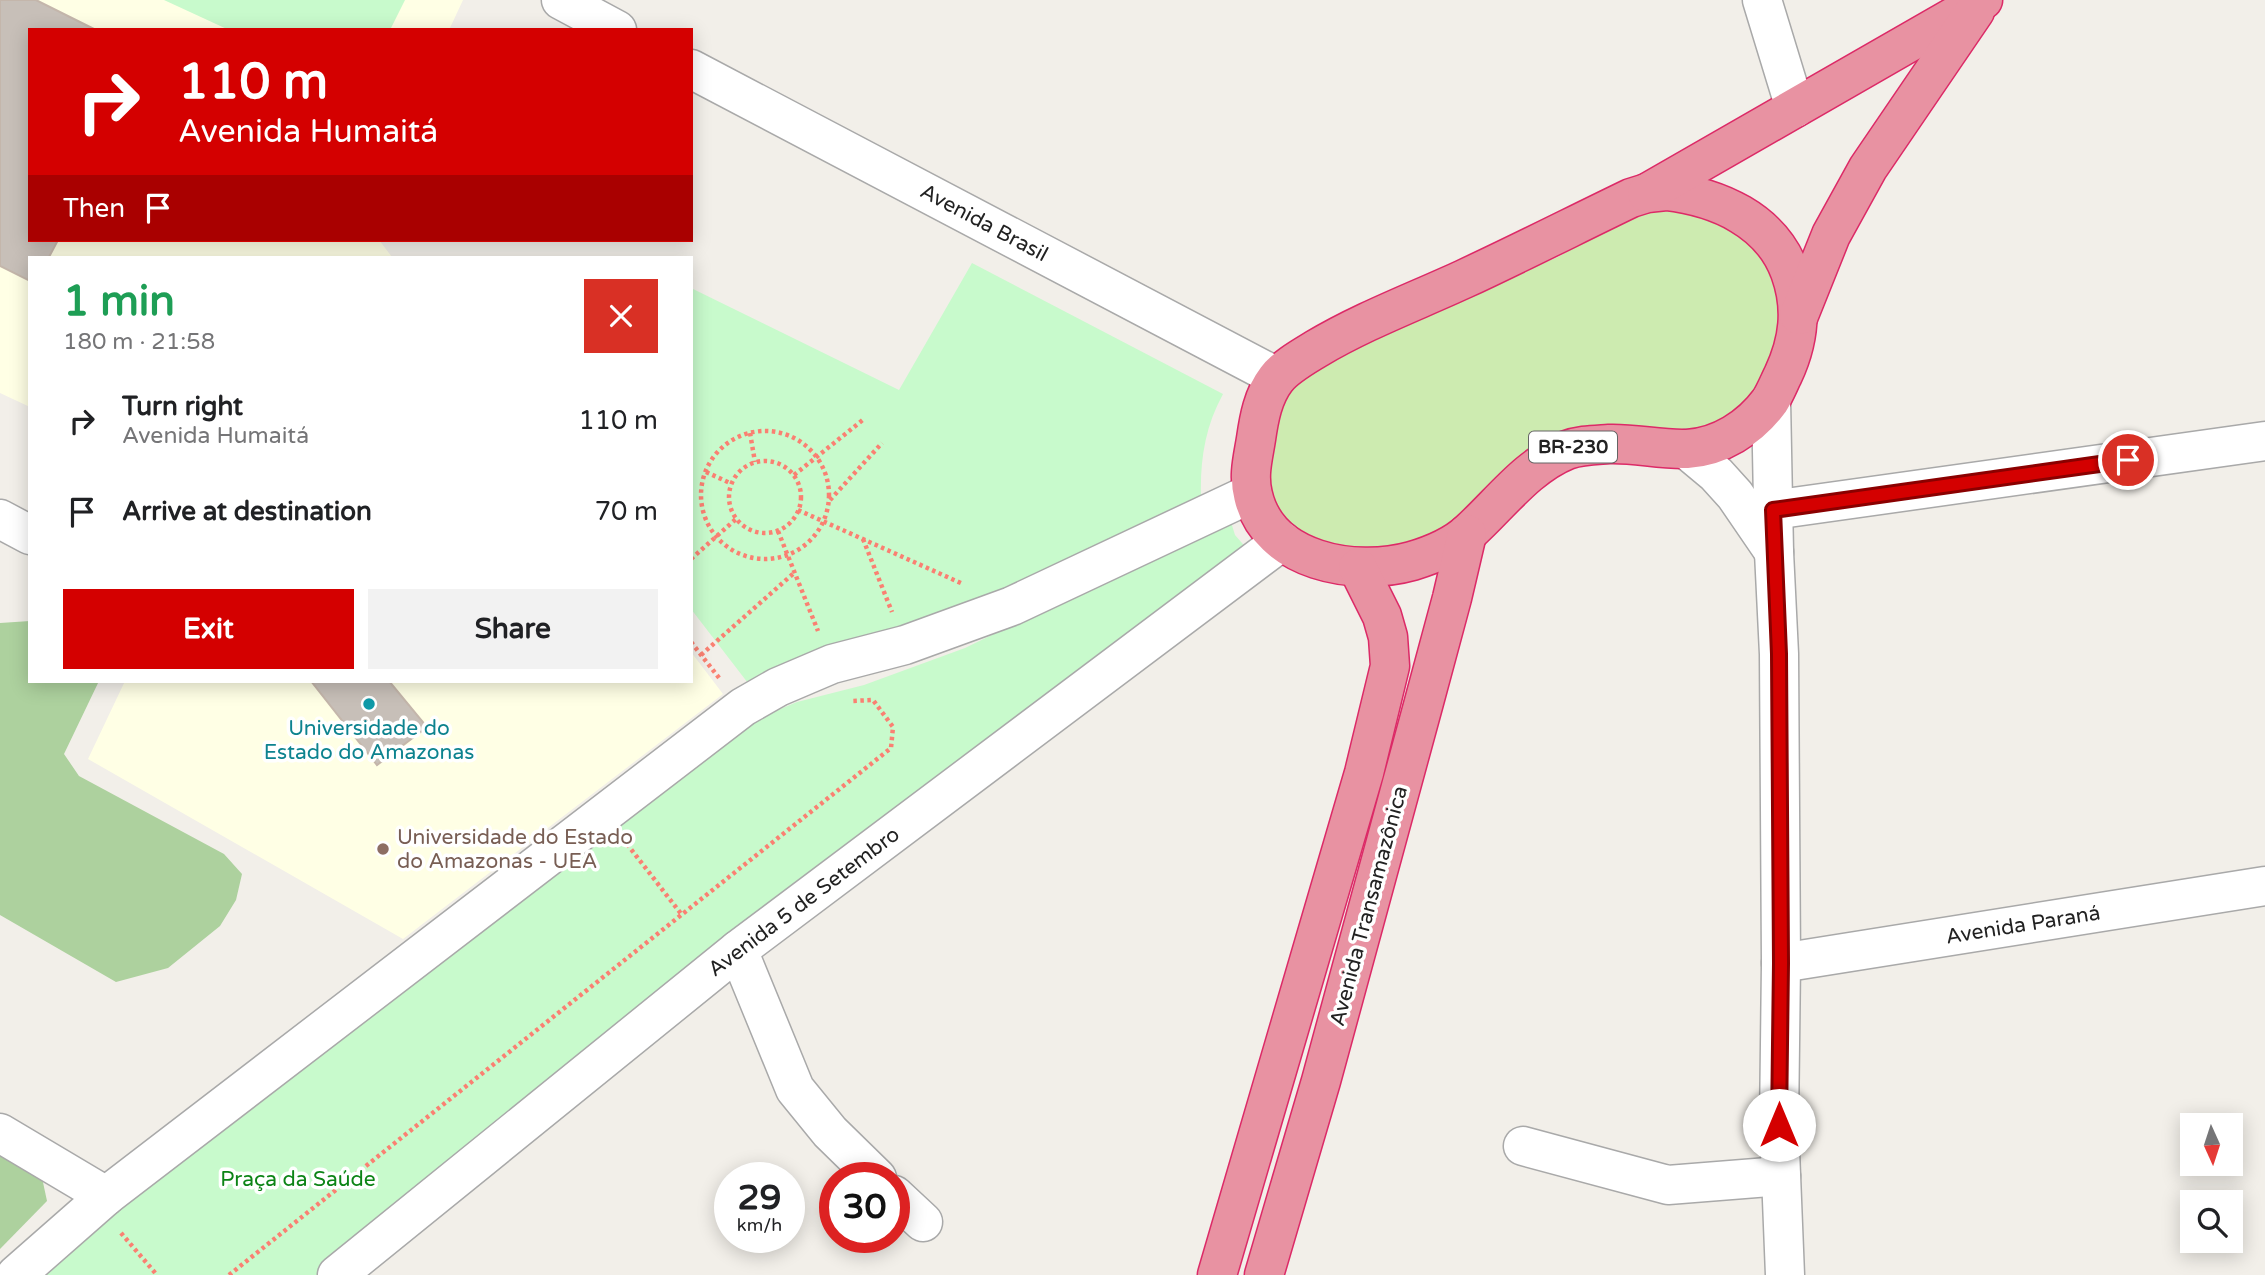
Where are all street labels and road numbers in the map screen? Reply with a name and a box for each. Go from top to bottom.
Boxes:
street label: Avenida Brasil [916,179,1052,267]
road number: BR-230 [1529,432,1617,462]
street label: Avenida Transamazônica [1325,783,1413,1029]
street label: Avenida 5 de Setembro [703,822,905,982]
street label: Avenida Paraná [1944,900,2102,950]

